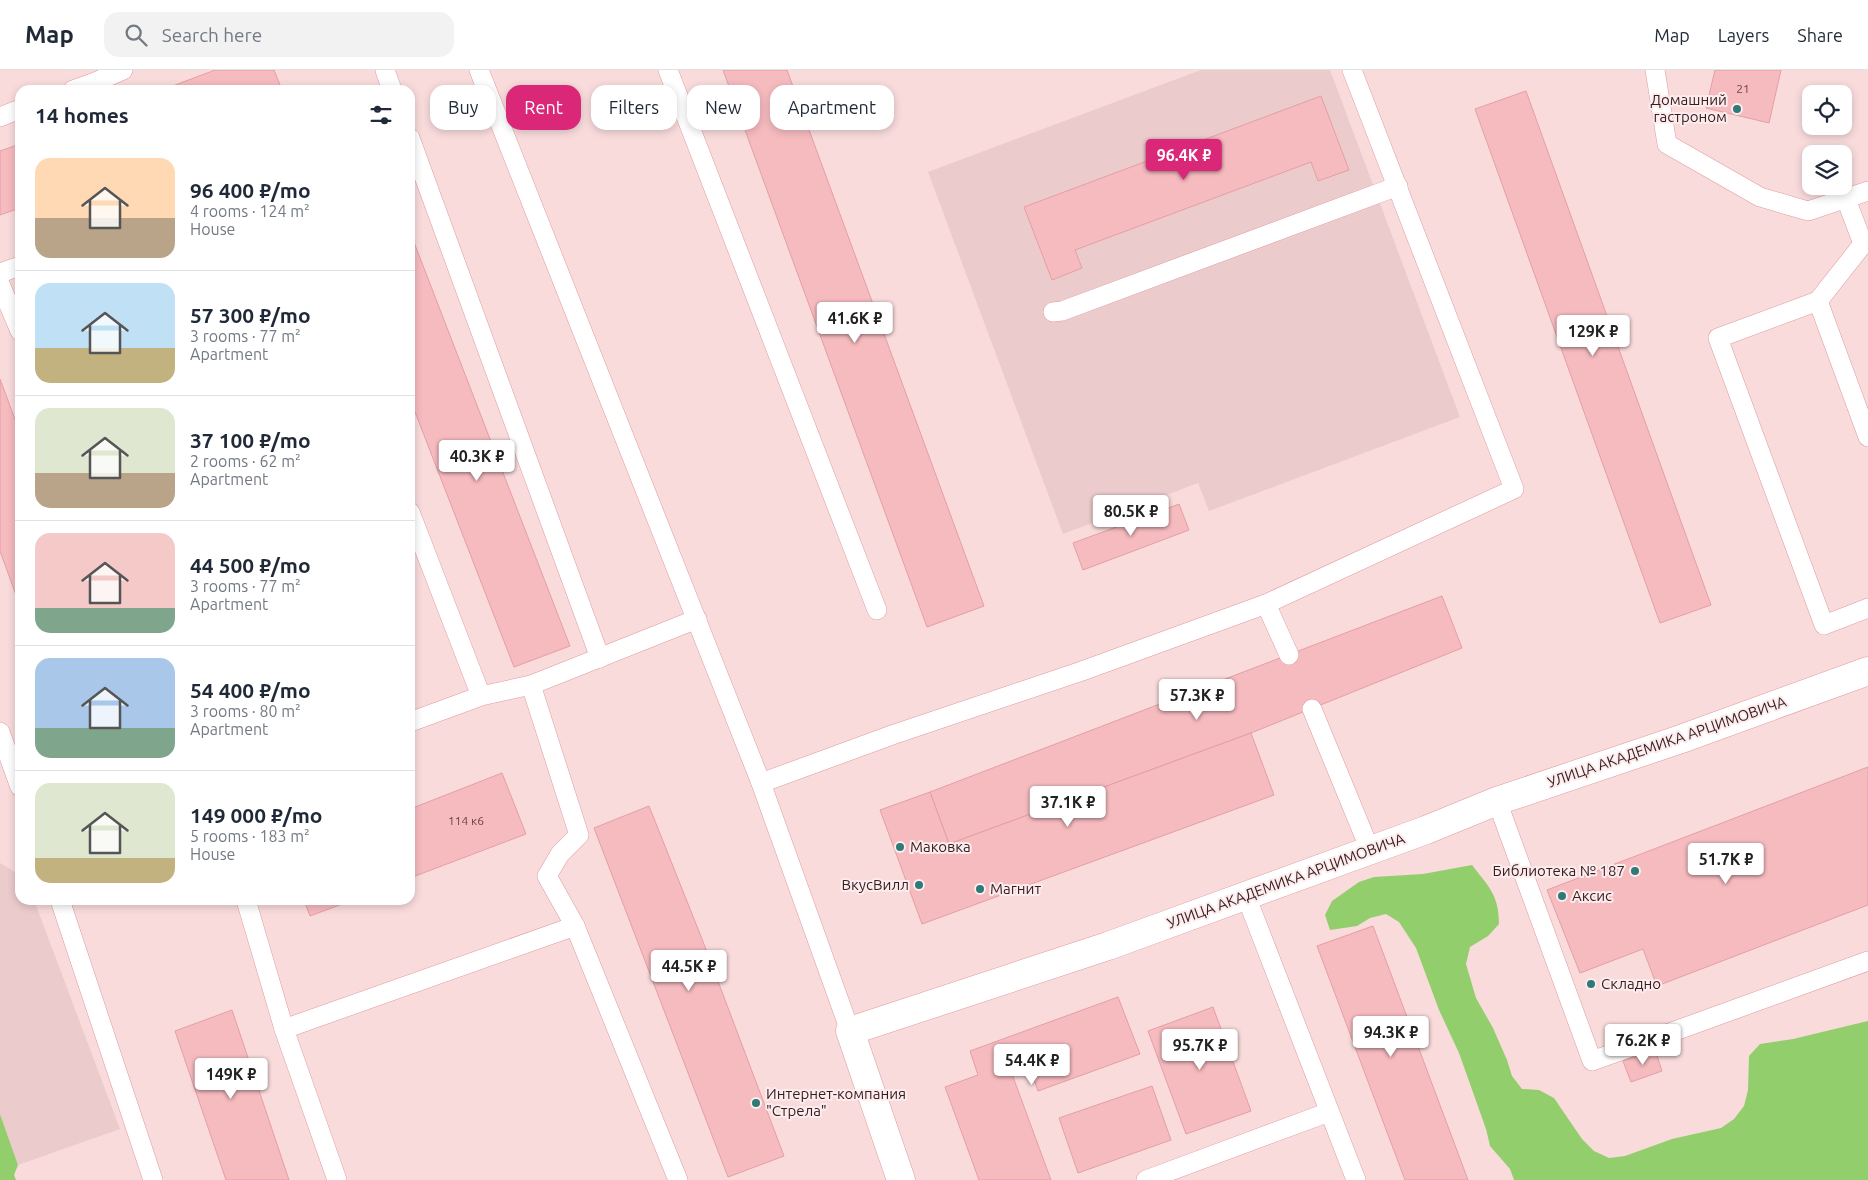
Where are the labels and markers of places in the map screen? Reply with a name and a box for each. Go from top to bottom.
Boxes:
place label: Домашний гастроном [1650,91,1727,125]
marker: Домашний гастроном [1731,103,1743,115]
pin: 96.4K ₽ [1138,138,1230,181]
pin: 41.6K ₽ [809,302,901,344]
pin: 129K ₽ [1552,314,1634,357]
pin: 40.3K ₽ [431,440,523,482]
pin: 80.5K ₽ [1085,494,1177,537]
pin: 57.3K ₽ [1151,678,1243,721]
pin: 37.1K ₽ [1022,786,1114,828]
place label: Маковка [910,838,971,855]
marker: Маковка [894,841,906,853]
pin: 51.7K ₽ [1680,842,1772,885]
place label: Библиотека № 187 [1493,862,1625,879]
marker: Библиотека № 187 [1629,865,1641,877]
place label: ВкусВилл [842,876,909,893]
marker: ВкусВилл [913,879,925,891]
place label: Магнит [990,880,1041,897]
marker: Магнит [974,883,986,895]
place label: Аксис [1572,887,1612,904]
marker: Аксис [1556,890,1568,902]
pin: 44.5K ₽ [643,950,735,992]
place label: Складно [1601,975,1661,992]
marker: Складно [1585,978,1597,990]
pin: 94.3K ₽ [1345,1016,1437,1058]
pin: 76.2K ₽ [1597,1024,1689,1066]
pin: 95.7K ₽ [1154,1028,1246,1071]
pin: 54.4K ₽ [986,1044,1078,1086]
pin: 149K ₽ [190,1058,272,1100]
place label: Интернет-компания "Стрела" [766,1085,906,1119]
marker: Интернет-компания "Стрела" [750,1097,762,1109]

